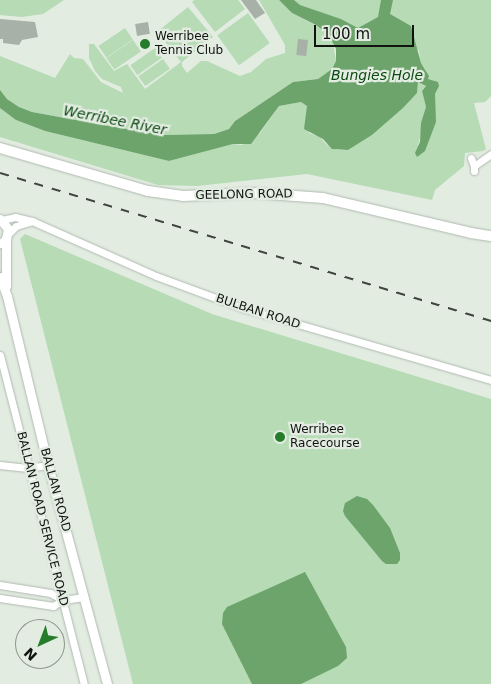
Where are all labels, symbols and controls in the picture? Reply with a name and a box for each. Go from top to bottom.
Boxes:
scale bar [316,15,416,47]
text: 100 m [322,25,370,43]
place label: Werribee Tennis Club [155,30,223,58]
marker: Werribee Tennis Club [139,38,151,50]
water label: Bungies Hole [331,67,423,83]
water label: Werribee River [62,102,168,138]
street label: GEELONG ROAD [195,187,293,203]
street label: BULBAN ROAD [214,292,302,332]
place label: Werribee Racecourse [290,423,360,451]
street label: BALLAN ROAD SERVICE ROAD [13,430,71,608]
marker: Werribee Racecourse [274,431,286,443]
street label: BALLAN ROAD [37,447,73,533]
north arrow [15,619,65,669]
text: N [21,644,40,664]

